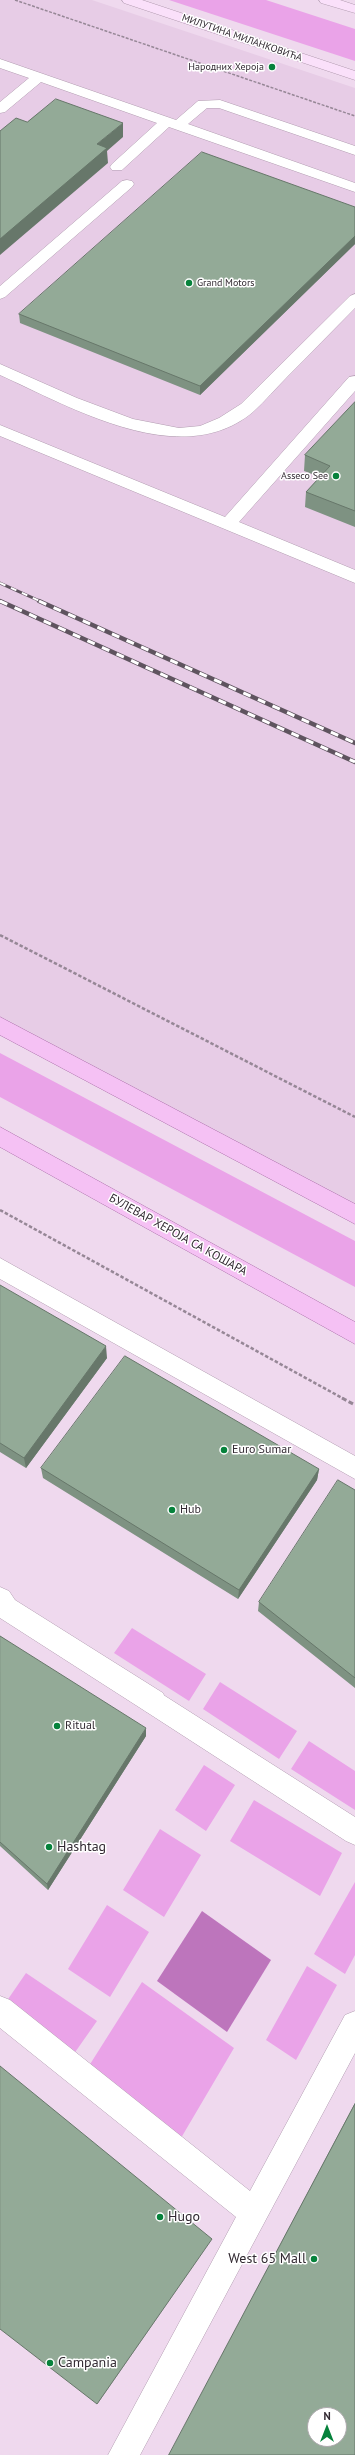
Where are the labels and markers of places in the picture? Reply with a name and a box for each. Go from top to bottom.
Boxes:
place label: Народних Хероја [188,61,264,73]
marker: Народних Хероја [267,62,277,72]
place label: Grand Motors [197,277,255,289]
marker: Grand Motors [184,278,194,288]
place label: Asseco See [281,470,328,482]
marker: Asseco See [331,471,341,481]
place label: Euro Sumar [232,1443,291,1457]
marker: Euro Sumar [219,1445,229,1455]
place label: Hub [180,1503,201,1517]
marker: Hub [167,1505,177,1515]
place label: Ritual [65,1719,95,1733]
marker: Ritual [52,1721,62,1731]
place label: Hashtag [57,1839,106,1855]
marker: Hashtag [44,1842,54,1852]
place label: Hugo [168,2209,200,2225]
marker: Hugo [155,2212,165,2222]
place label: West 65 Mall [228,2251,306,2267]
marker: West 65 Mall [309,2254,319,2264]
place label: Campania [58,2355,117,2371]
marker: Campania [45,2358,55,2368]

